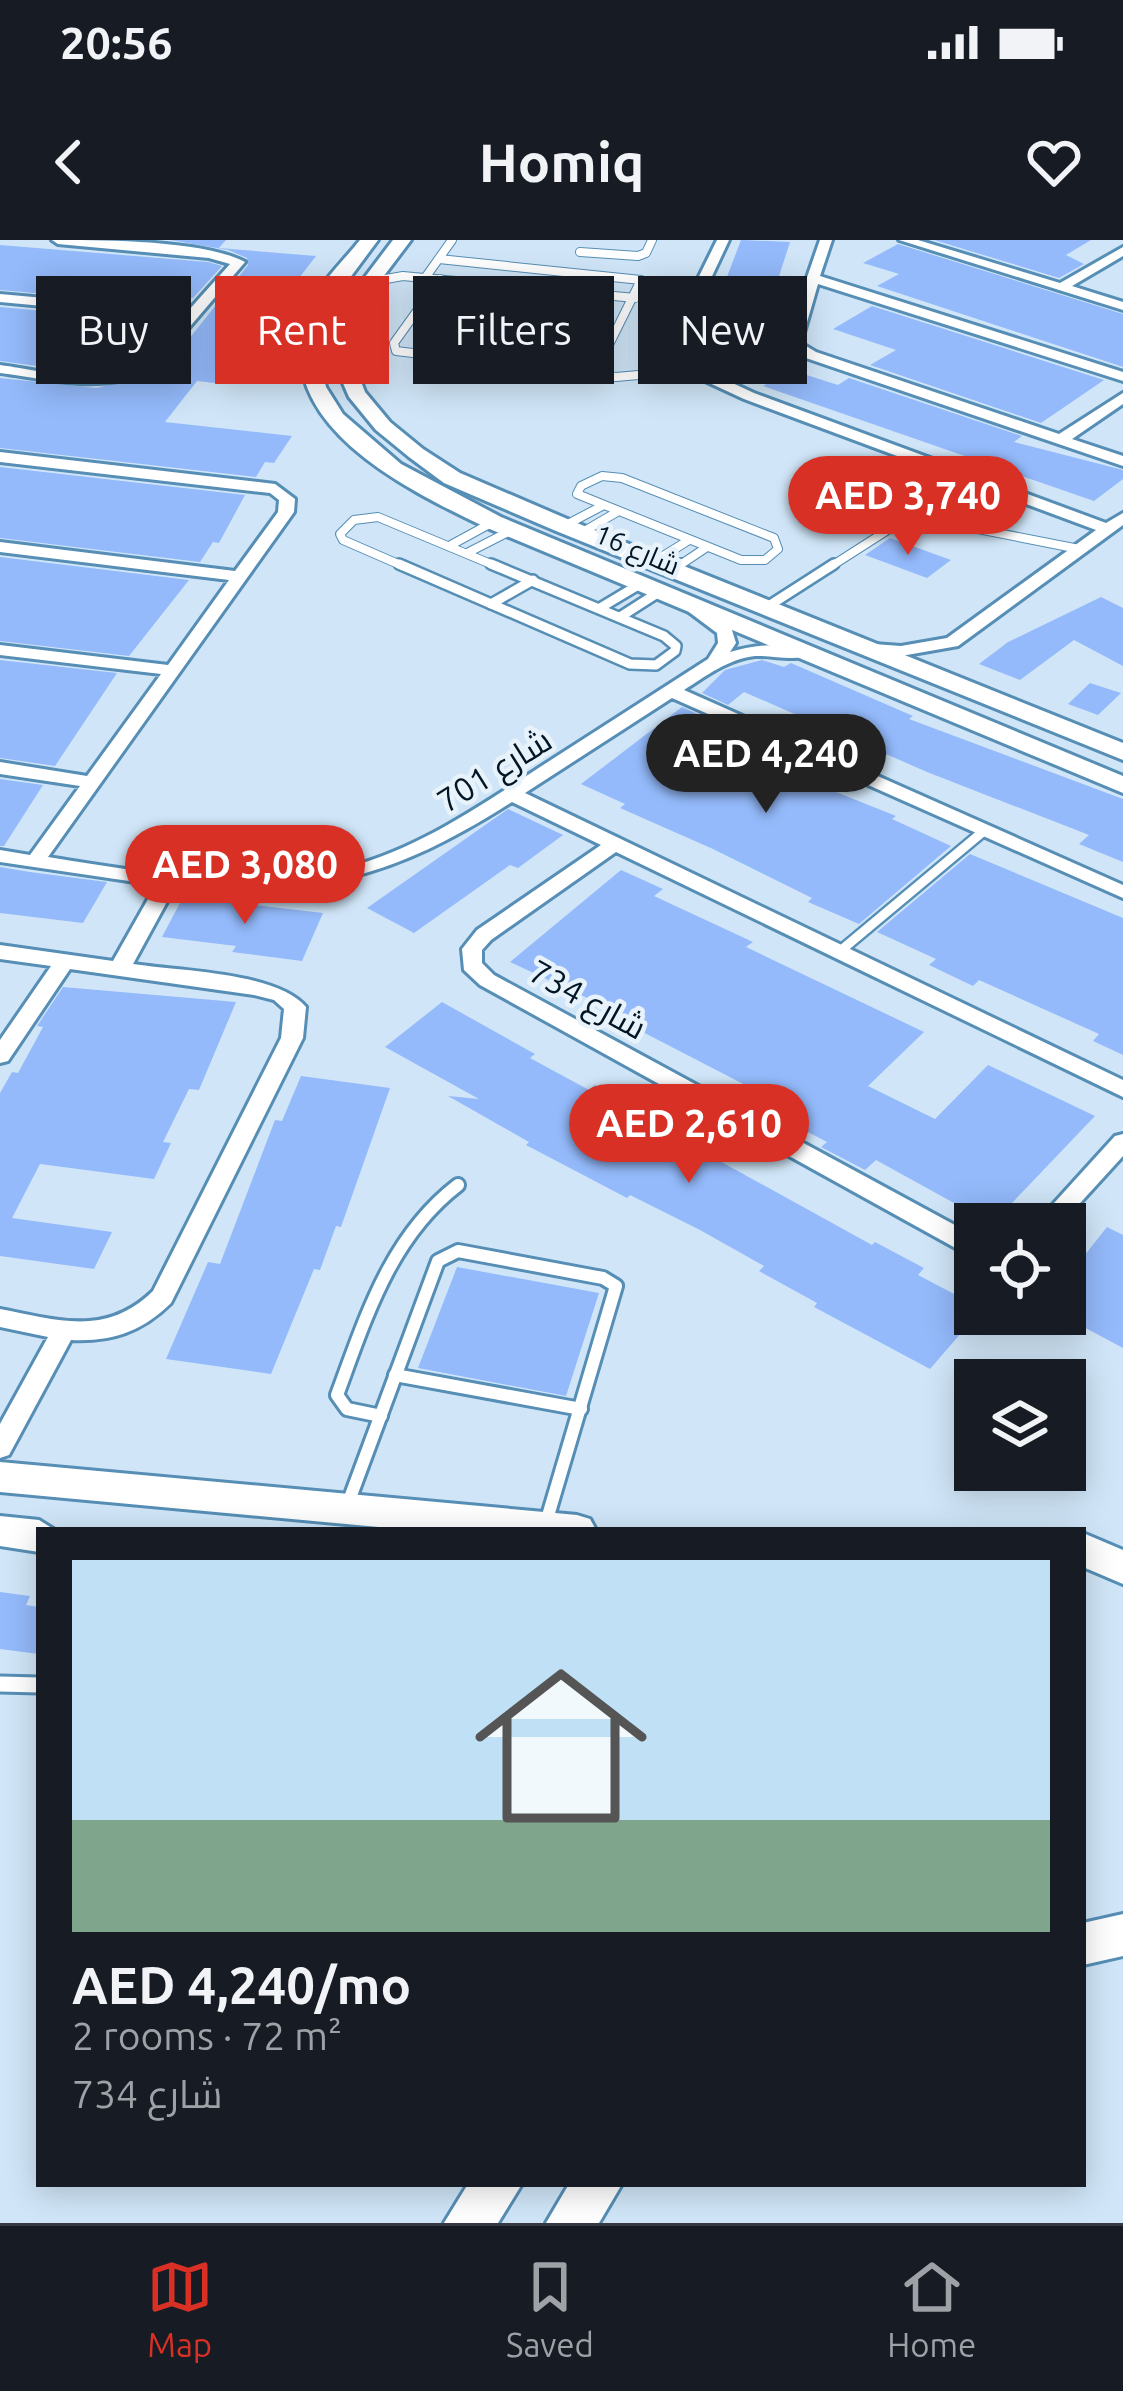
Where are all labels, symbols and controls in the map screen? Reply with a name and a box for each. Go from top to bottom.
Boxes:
text: 20:56 [60,17,173,68]
icon: back [36,129,102,195]
icon: heart [1021,129,1087,195]
text: Homiq [479,132,644,192]
chip: Buy [36,276,191,384]
chip: Rent [215,276,389,384]
chip: Filters [413,276,614,384]
chip: New [638,276,807,384]
pin: AED 3,740 [771,456,1045,558]
text: AED 3,740 [815,473,1001,516]
street label: شارع 16 [589,518,684,584]
pin: AED 4,240 [629,714,903,816]
street label: شارع 701 [430,720,560,823]
text: AED 4,240 [673,731,859,774]
pin: AED 3,080 [108,825,382,927]
text: AED 3,080 [152,842,338,885]
street label: شارع 734 [521,952,653,1050]
pin: AED 2,610 [552,1084,826,1186]
text: AED 2,610 [596,1101,782,1144]
map controls [954,1203,1086,1491]
button: locate [954,1203,1086,1335]
button: layers [954,1359,1086,1491]
icon: home [453,1638,669,1854]
text: AED 4,240/mo [72,1956,411,2014]
text: 2 rooms · 72 m² [72,2014,342,2057]
text: شارع 734 [72,2072,222,2115]
tab: Map [147,2254,213,2363]
tab: Saved [506,2254,594,2363]
tab: Home [887,2254,976,2363]

